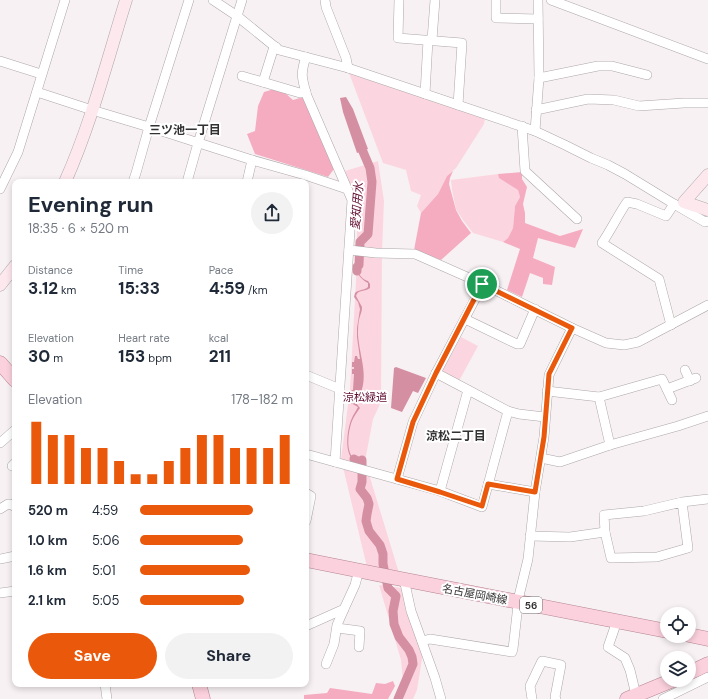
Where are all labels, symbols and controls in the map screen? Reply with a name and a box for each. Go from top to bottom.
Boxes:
district label: 三ツ池一丁目 [149,122,221,138]
water label: 愛知用水 [347,179,367,231]
text: Evening run [28,190,154,219]
button: share [251,192,293,234]
text: 18:35 · 6 × 520 m [28,220,129,237]
text: Distance [28,263,73,277]
text: Time [118,263,143,277]
text: Pace [209,263,233,277]
pin [465,267,499,301]
icon: arrive [471,273,493,295]
text: 3.12 [28,277,58,299]
text: 15:33 [118,277,160,299]
text: 4:59 [209,277,245,299]
text: km [58,283,76,297]
text: /km [245,283,268,297]
text: Elevation [28,331,74,345]
text: Heart rate [118,331,170,345]
text: kcal [209,331,229,345]
text: 30 [28,345,50,367]
text: 153 [118,345,145,367]
text: 211 [209,345,231,367]
text: m [50,351,63,365]
text: bpm [145,351,172,365]
park label: 涼松緑道 [343,390,387,404]
text: Elevation [28,391,82,408]
text: 178–182 m [231,391,293,408]
district label: 涼松二丁目 [426,428,486,444]
text: 520 m [28,502,68,519]
text: 4:59 [92,502,118,519]
text: 1.0 km [28,532,67,549]
text: 5:06 [92,532,120,549]
text: 1.6 km [28,562,67,579]
text: 5:01 [92,562,116,579]
street label: 名古屋岡崎線 [441,581,509,607]
text: 2.1 km [28,592,66,609]
text: 5:05 [92,592,119,609]
road number: 56 [520,597,542,613]
map controls [660,607,696,687]
button: locate [660,607,696,643]
button: Save [28,633,157,679]
button: Share [165,633,293,679]
button: layers [660,651,696,687]

